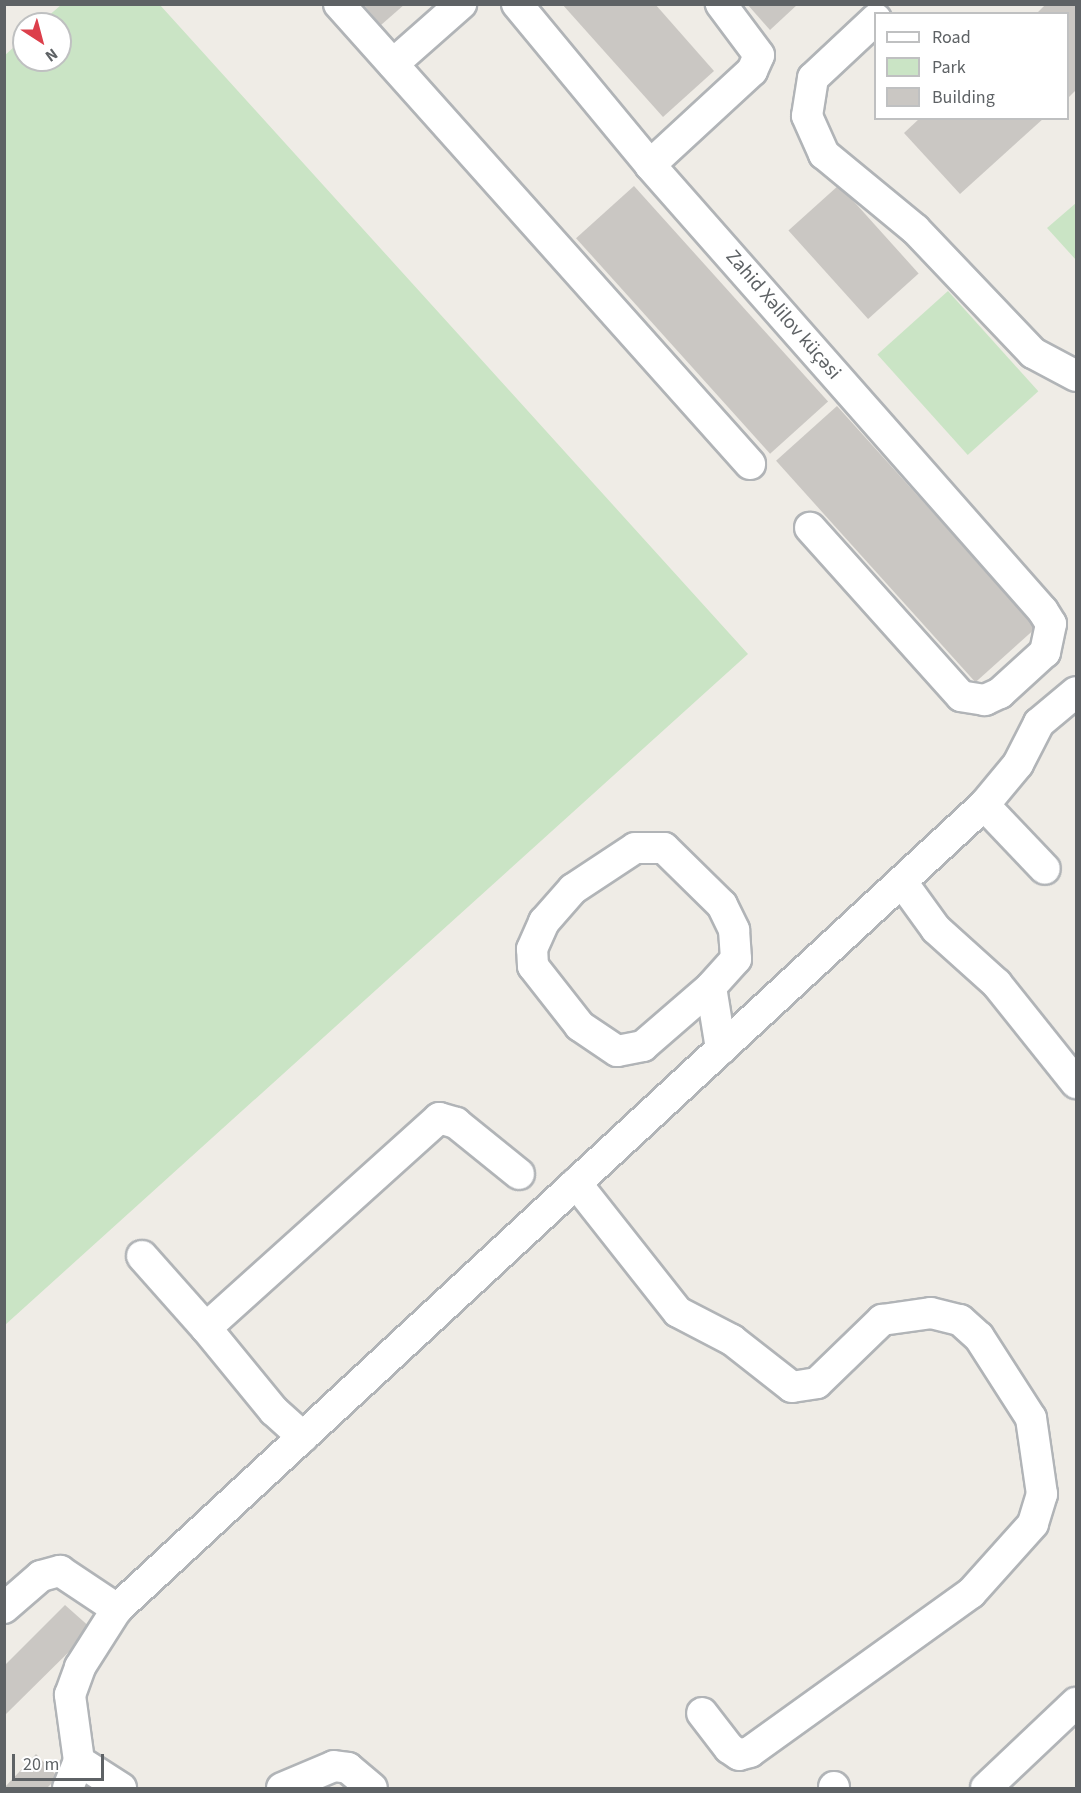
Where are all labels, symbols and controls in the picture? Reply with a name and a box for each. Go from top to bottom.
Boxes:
north arrow [12,12,72,72]
legend [874,12,1069,120]
text: Road [932,25,971,50]
text: N [41,43,62,67]
text: Park [932,55,966,80]
text: Building [932,85,995,110]
street label: Zahid Xəlilov küçəsi [720,245,846,385]
scale bar [15,1742,106,1780]
text: 20 m [23,1752,59,1777]

